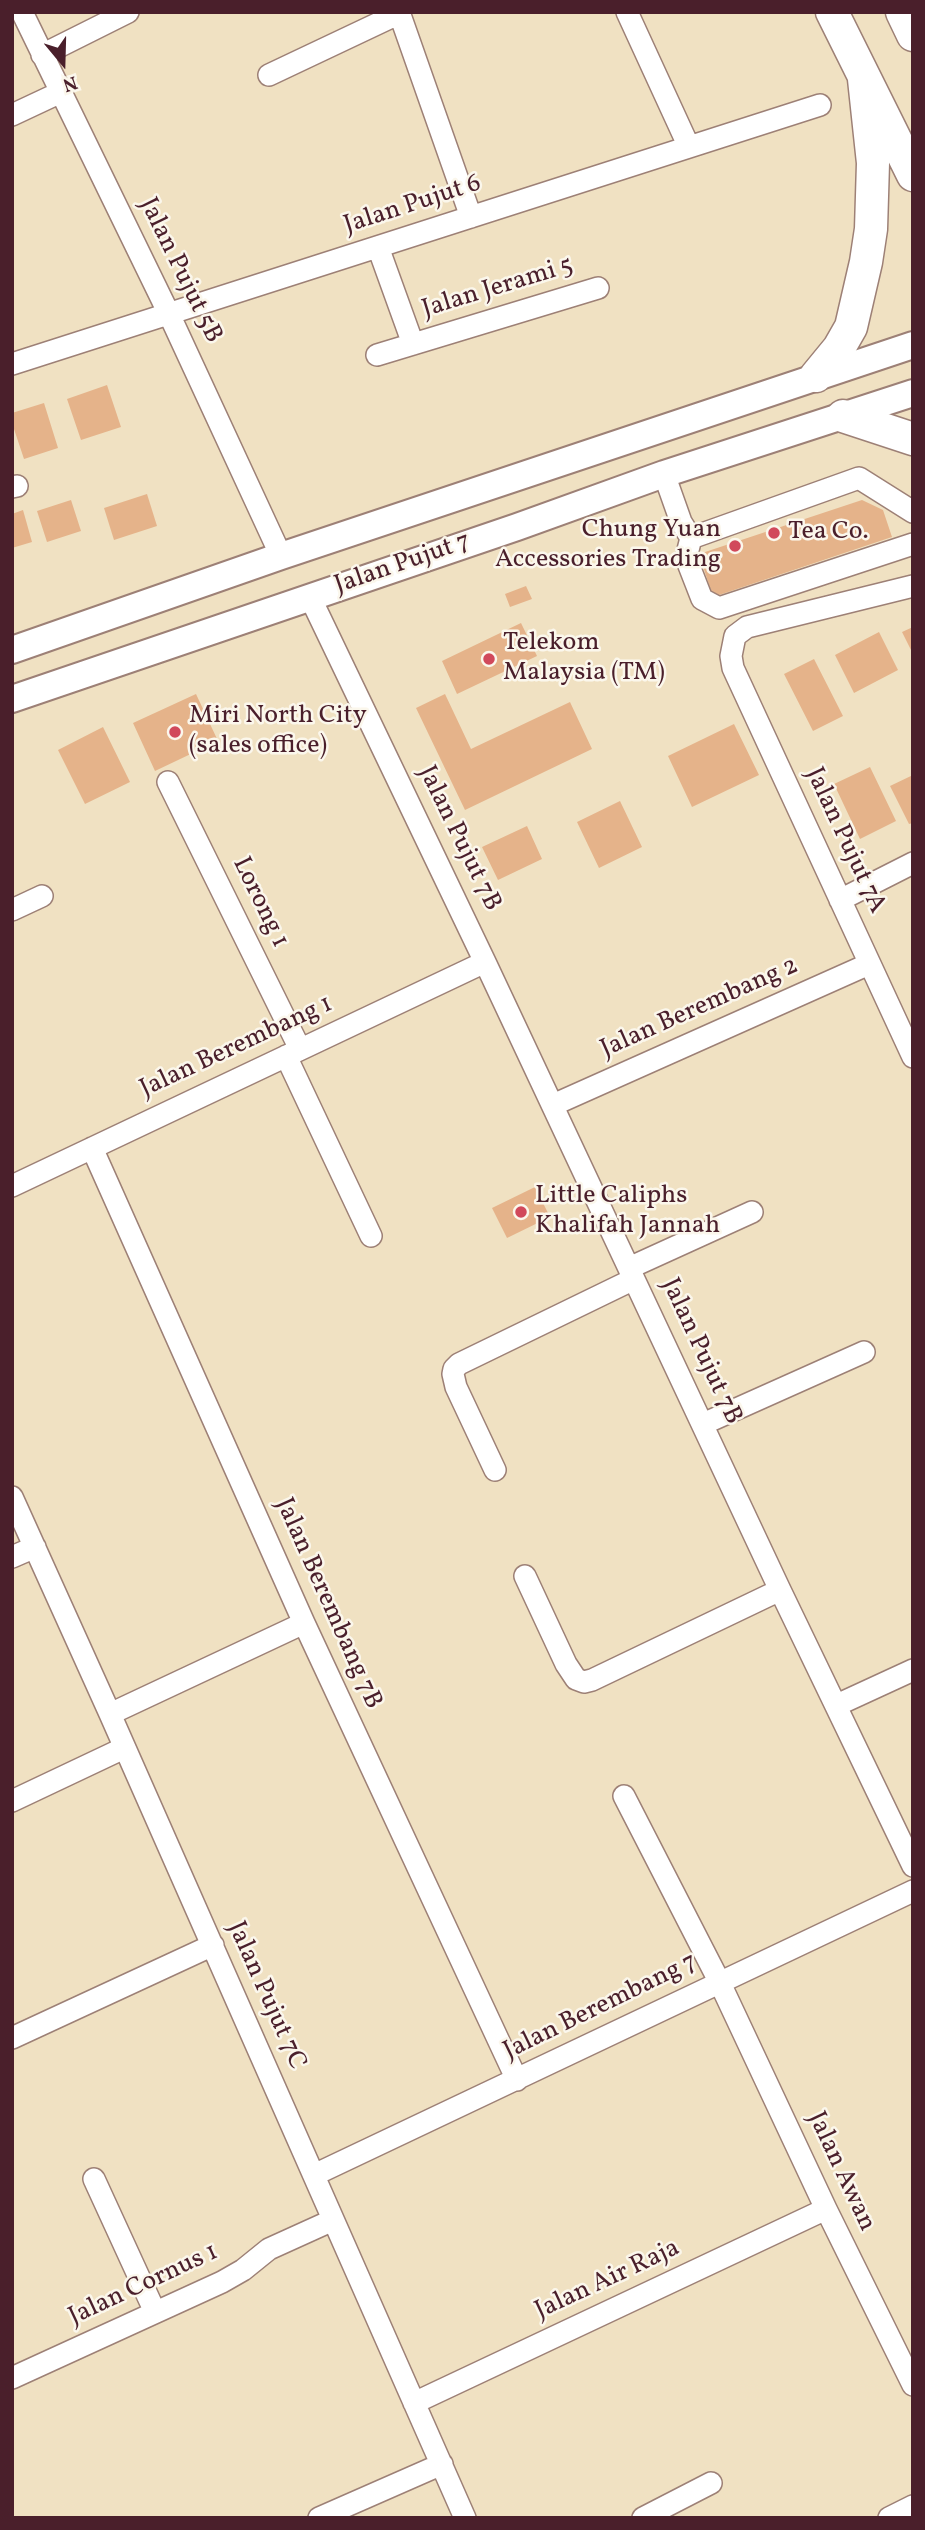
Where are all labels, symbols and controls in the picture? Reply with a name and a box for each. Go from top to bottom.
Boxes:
north arrow [28,28,98,98]
text: N [59,68,81,97]
street label: Jalan Pujut 6 [341,169,485,243]
street label: Jalan Pujut 5B [130,193,228,349]
street label: Jalan Jerami 5 [419,251,577,327]
place label: Chung Yuan Accessories Trading [495,515,721,576]
place label: Tea Co. [788,517,869,549]
marker: Tea Co. [766,525,782,541]
street label: Jalan Pujut 7 [331,527,475,603]
marker: Chung Yuan Accessories Trading [727,538,743,554]
place label: Telekom Malaysia (TM) [503,628,665,690]
marker: Telekom Malaysia (TM) [481,651,497,667]
place label: Miri North City (sales office) [189,701,367,762]
marker: Miri North City (sales office) [167,724,183,740]
street label: Jalan Pujut 7B [409,761,507,917]
street label: Jalan Pujut 7A [797,763,891,919]
street label: Lorong 1 [224,852,294,954]
street label: Jalan Berembang 2 [596,951,804,1067]
street label: Jalan Berembang 1 [136,990,338,1106]
place label: Little Caliphs Khalifah Jannah [535,1181,720,1242]
marker: Little Caliphs Khalifah Jannah [513,1204,529,1220]
street label: Jalan Pujut 7B [653,1274,747,1430]
street label: Jalan Berembang 7B [266,1494,388,1714]
street label: Jalan Pujut 7C [218,1917,312,2075]
street label: Jalan Berembang 7 [499,1948,703,2068]
street label: Jalan Awan [799,2107,881,2237]
street label: Jalan Air Raja [531,2234,685,2328]
street label: Jalan Cornus 1 [64,2238,224,2334]

